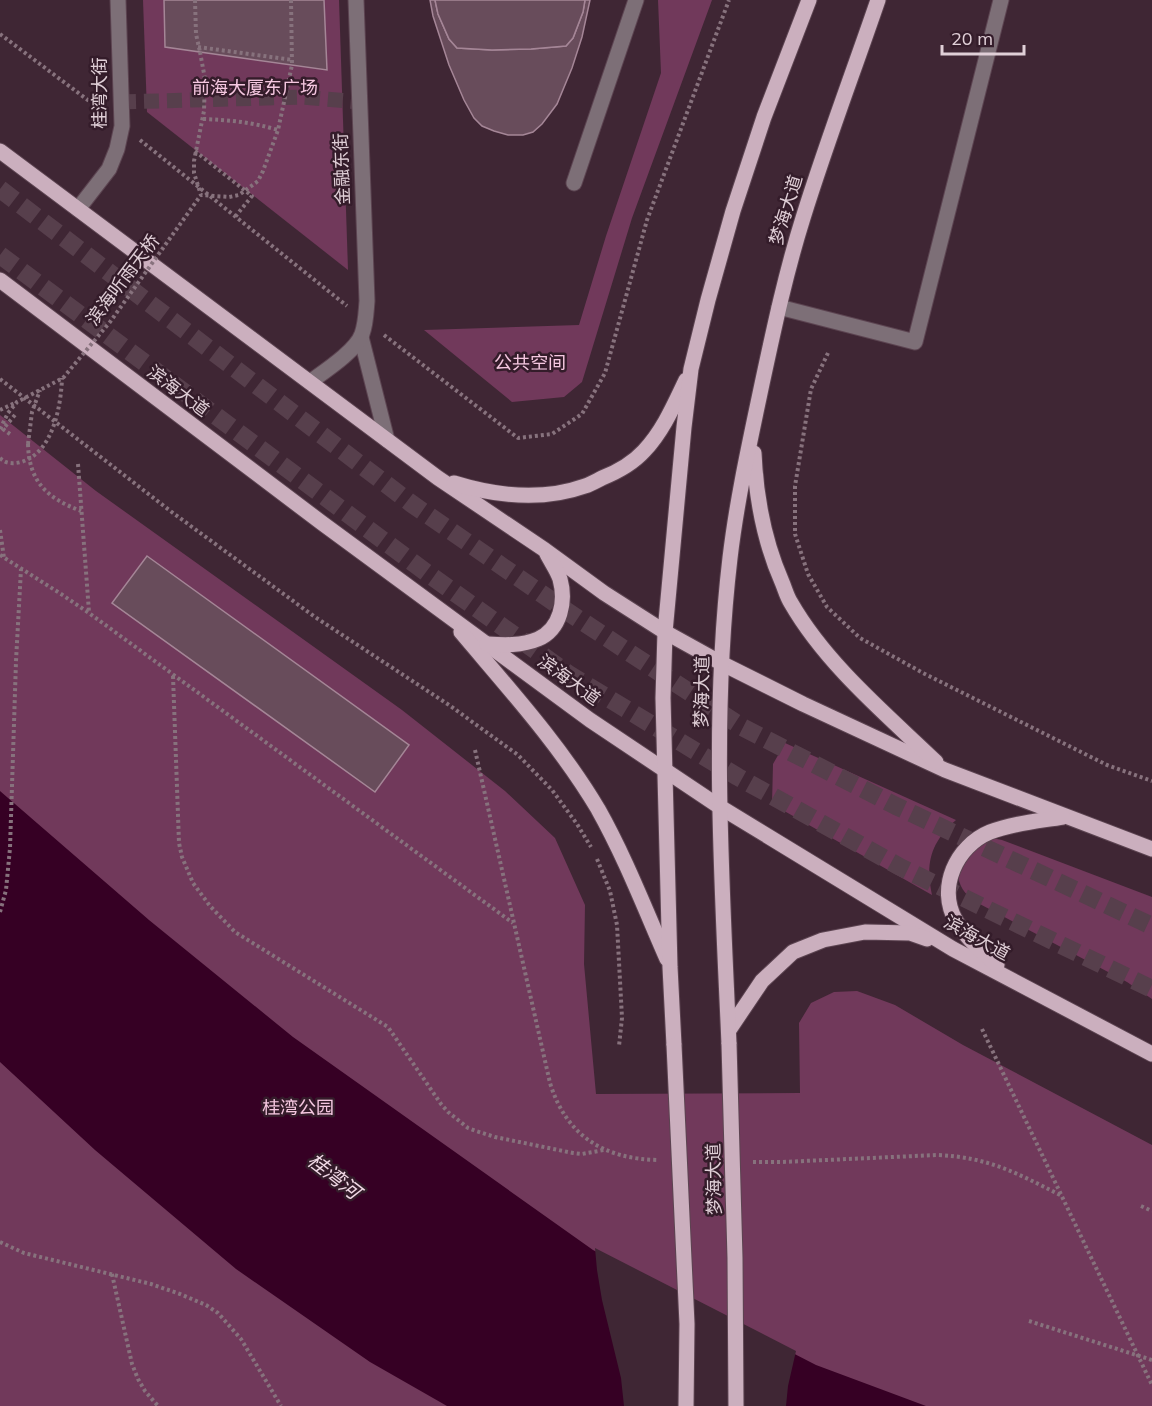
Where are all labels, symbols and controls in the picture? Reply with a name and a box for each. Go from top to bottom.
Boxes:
scale bar [942,18,1024,56]
text: 20 m [951,27,993,50]
street label: 桂湾大街 [88,57,111,129]
park label: 前海大厦东广场 [192,76,318,99]
street label: 金融东街 [329,133,354,205]
street label: 梦海大道 [764,172,807,248]
street label: 滨海听雨天桥 [81,230,164,330]
park label: 公共空间 [494,351,566,374]
street label: 滨海大道 [143,360,214,421]
street label: 滨海大道 [533,649,605,710]
street label: 梦海大道 [689,656,714,728]
street label: 滨海大道 [940,910,1014,965]
park label: 桂湾公园 [262,1096,334,1119]
street label: 梦海大道 [701,1143,726,1215]
water label: 桂湾河 [303,1147,369,1206]

